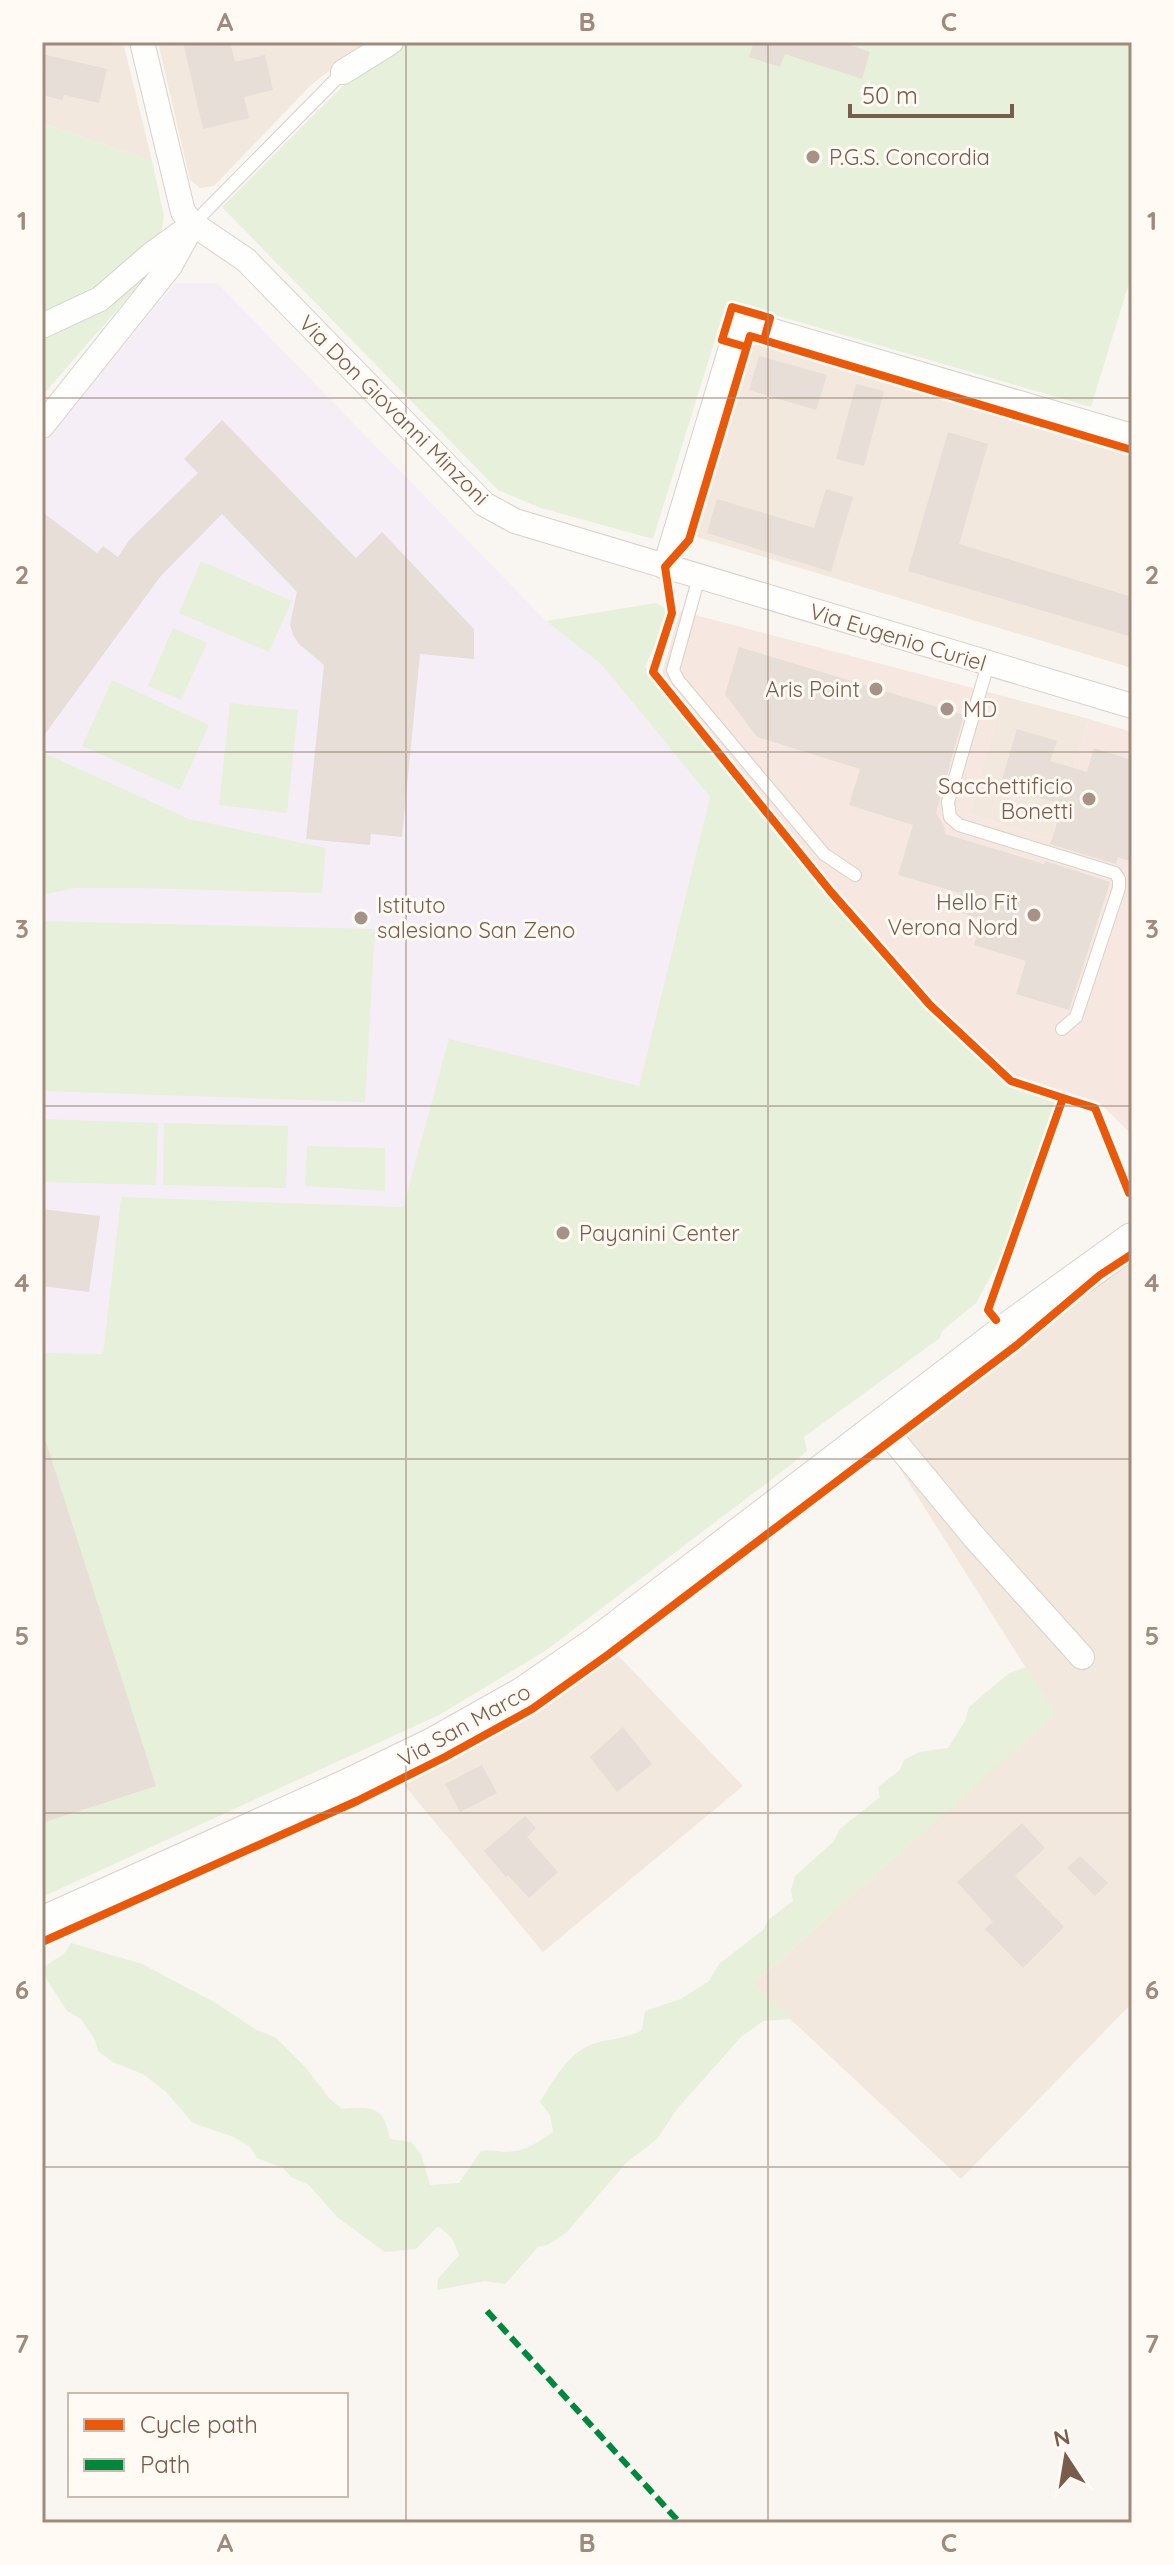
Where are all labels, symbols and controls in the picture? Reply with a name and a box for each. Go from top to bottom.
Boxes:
text: A [217,5,234,38]
text: B [578,5,596,38]
text: C [941,5,957,38]
scale bar [850,68,1012,118]
text: 50 m [862,80,918,110]
place label: P.G.S. Concordia [829,143,990,171]
marker: P.G.S. Concordia [804,148,822,166]
text: 1 [17,204,27,237]
text: 1 [1147,204,1157,237]
street label: Via Don Giovanni Minzoni [293,309,495,511]
text: 2 [15,558,29,591]
text: 2 [1145,558,1159,591]
street label: Via Eugenio Curiel [806,597,990,677]
place label: Aris Point [765,675,860,703]
marker: Aris Point [867,680,885,698]
place label: MD [963,695,997,723]
marker: MD [938,700,956,718]
place label: Sacchettificio Bonetti [938,772,1073,825]
marker: Sacchettificio Bonetti [1080,790,1098,808]
place label: Hello Fit Verona Nord [887,888,1018,941]
place label: Istituto salesiano San Zeno [377,891,575,944]
marker: Hello Fit Verona Nord [1025,906,1043,924]
marker: Istituto salesiano San Zeno [352,909,370,927]
text: 3 [15,912,29,945]
text: 3 [1145,912,1159,945]
place label: Payanini Center [579,1219,740,1247]
marker: Payanini Center [554,1224,572,1242]
text: 4 [14,1266,30,1299]
text: 4 [1144,1266,1160,1299]
text: 5 [15,1619,29,1652]
text: 5 [1145,1619,1159,1652]
street label: Via San Marco [393,1677,535,1773]
text: 6 [15,1973,29,2006]
text: 6 [1145,1973,1159,2006]
text: 7 [15,2327,29,2360]
text: 7 [1145,2327,1159,2360]
legend [68,2393,348,2497]
text: Cycle path [140,2409,258,2439]
north arrow [1026,2417,1106,2497]
text: N [1051,2422,1073,2453]
text: Path [140,2449,191,2479]
text: A [217,2526,234,2559]
text: B [578,2526,596,2559]
text: C [941,2526,957,2559]

